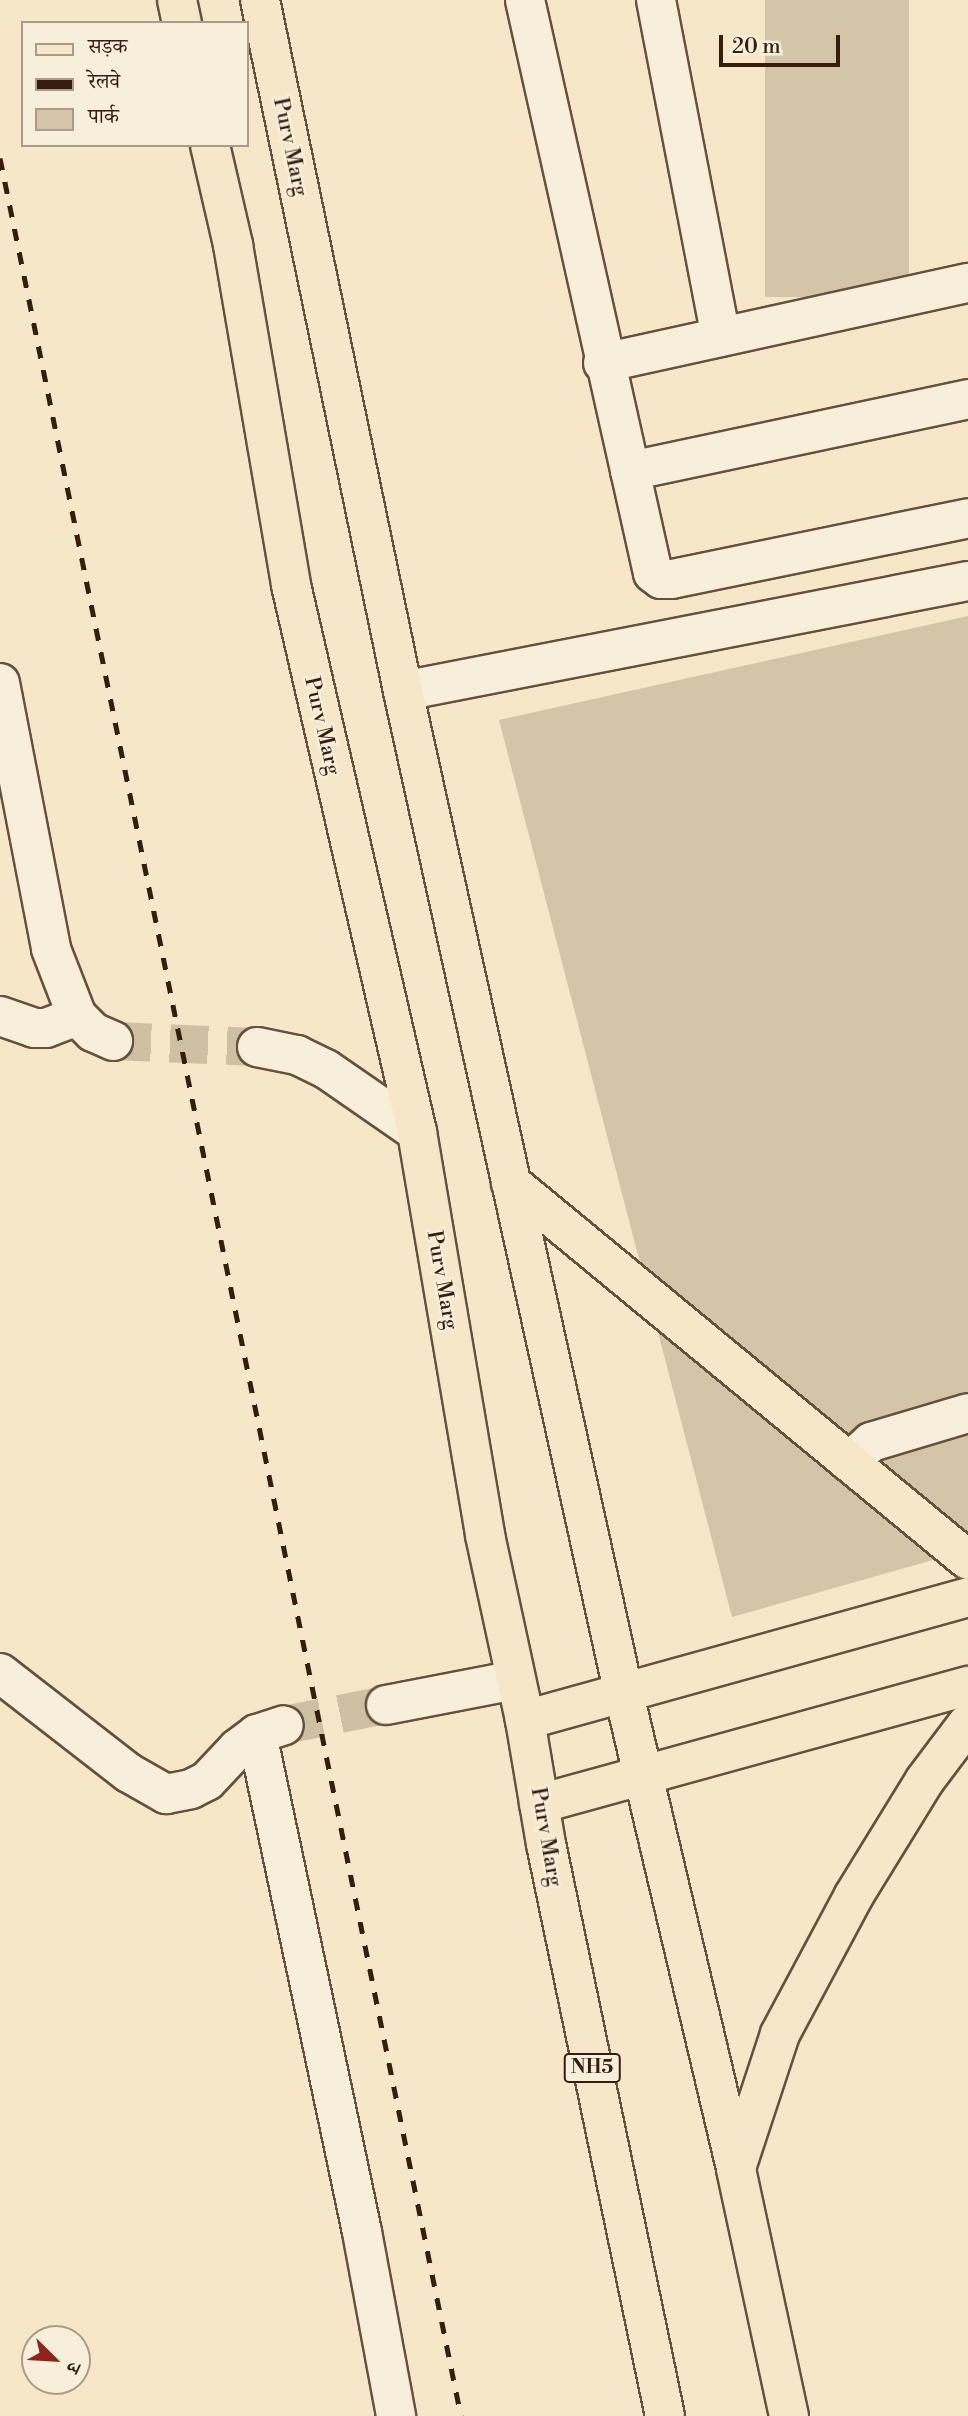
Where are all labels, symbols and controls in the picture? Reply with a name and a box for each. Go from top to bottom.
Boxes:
legend [21,21,248,147]
scale bar [723,21,844,65]
text: सड़क [88,34,127,60]
text: 20 m [732,34,781,60]
text: रेलवे [88,69,120,95]
street label: Purv Marg [267,95,313,199]
text: पार्क [88,104,119,130]
street label: Purv Marg [298,674,346,778]
street label: Purv Marg [421,1228,463,1332]
street label: Purv Marg [525,1785,567,1889]
road number: NH5 [562,2052,622,2084]
north arrow [21,2325,91,2395]
text: उ [60,2358,86,2377]

